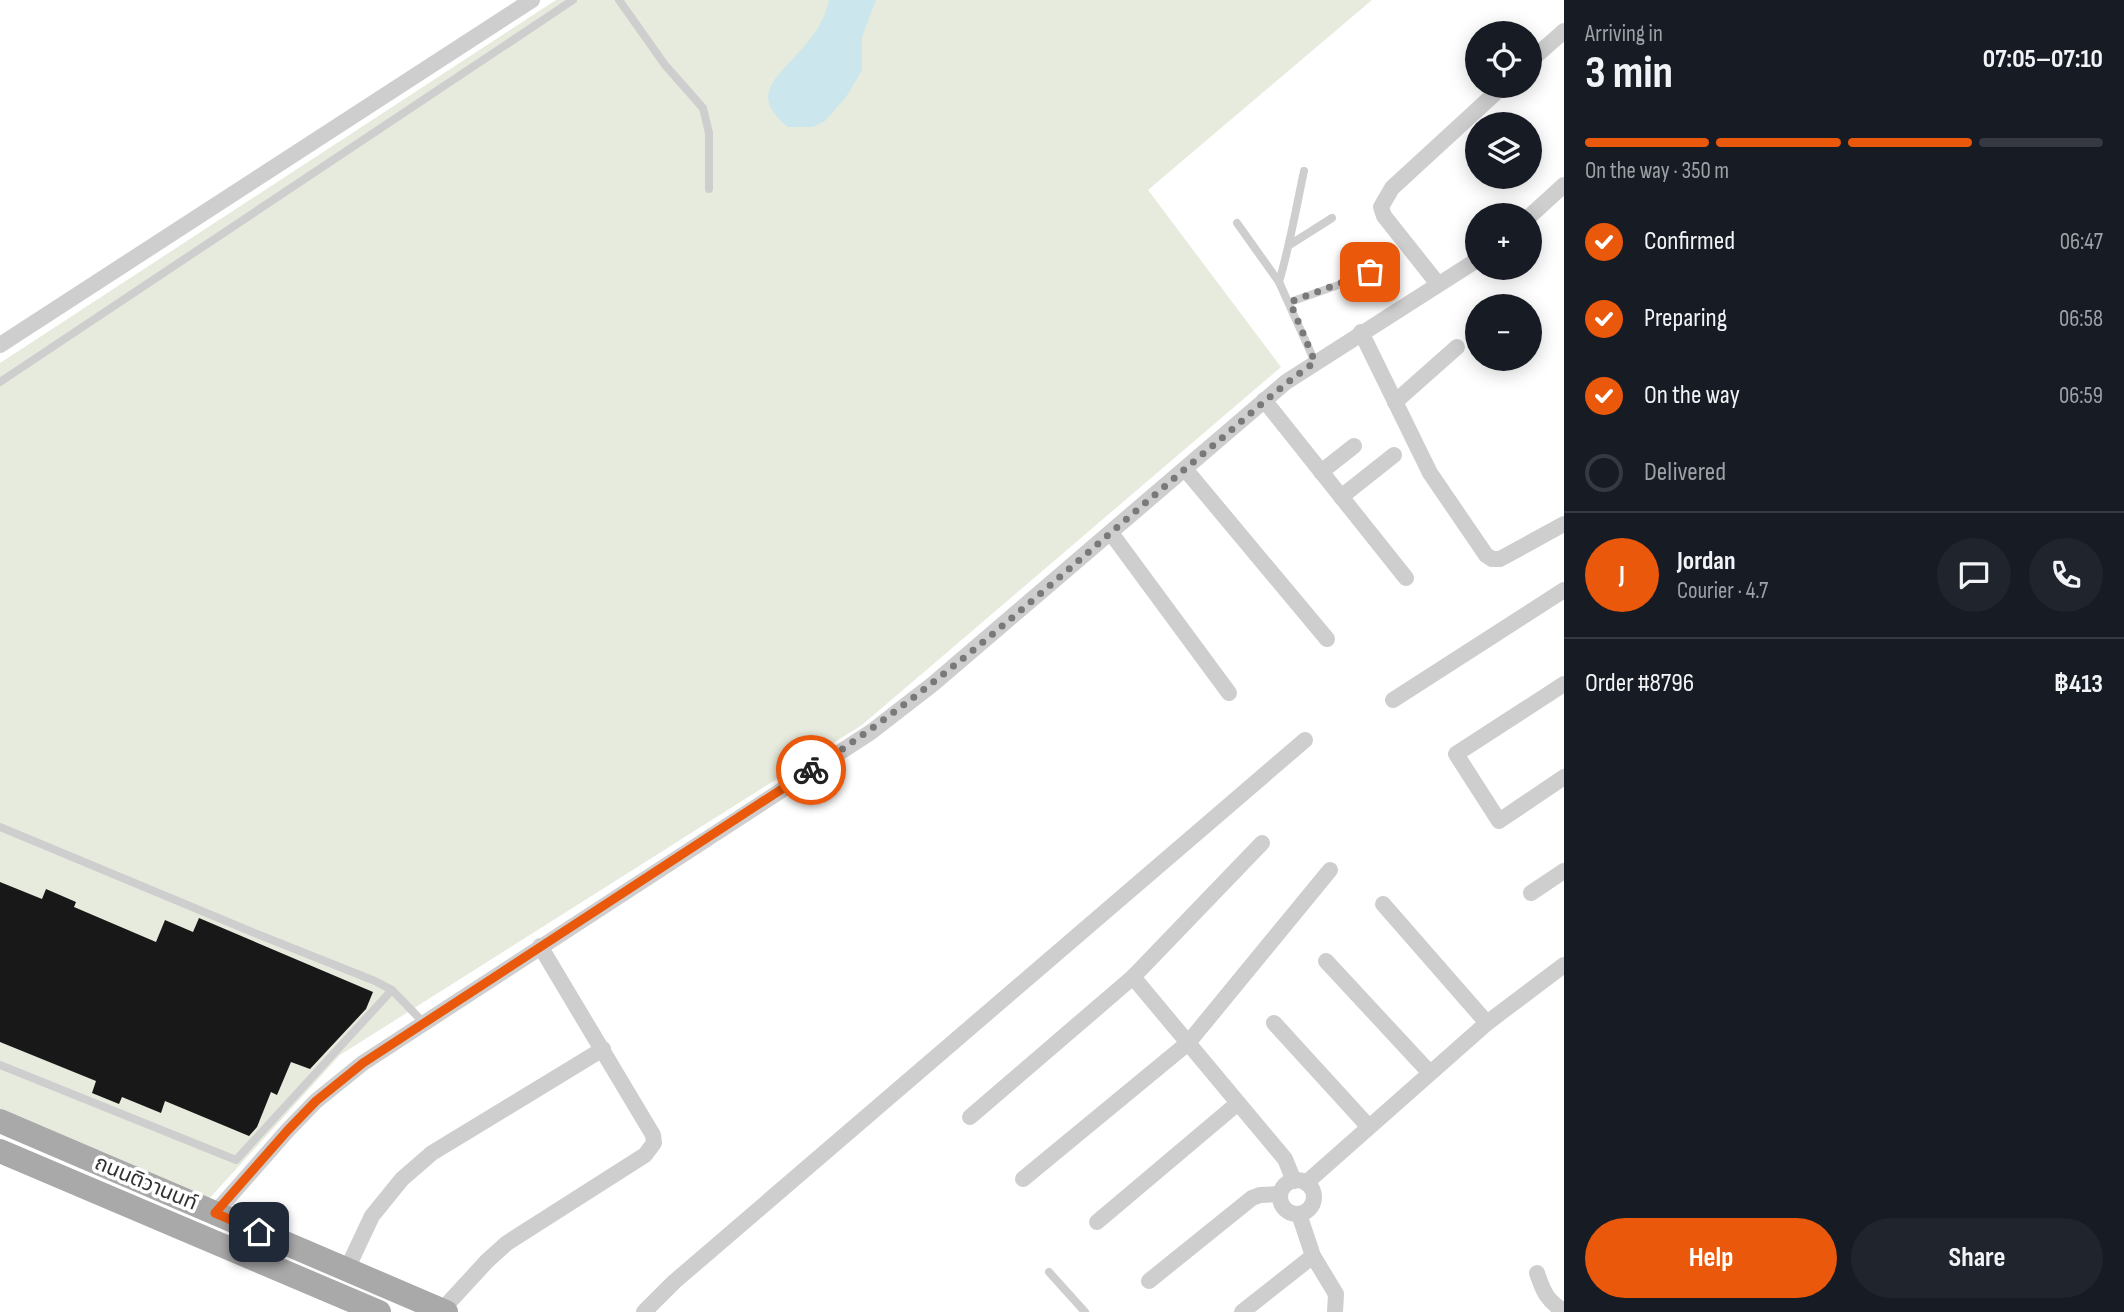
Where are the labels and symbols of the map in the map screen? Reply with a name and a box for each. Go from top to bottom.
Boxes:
pin [1340,242,1400,302]
courier [776,735,846,805]
street label: ถนนติวานนท์ [91,1150,201,1216]
pin [229,1202,289,1262]

